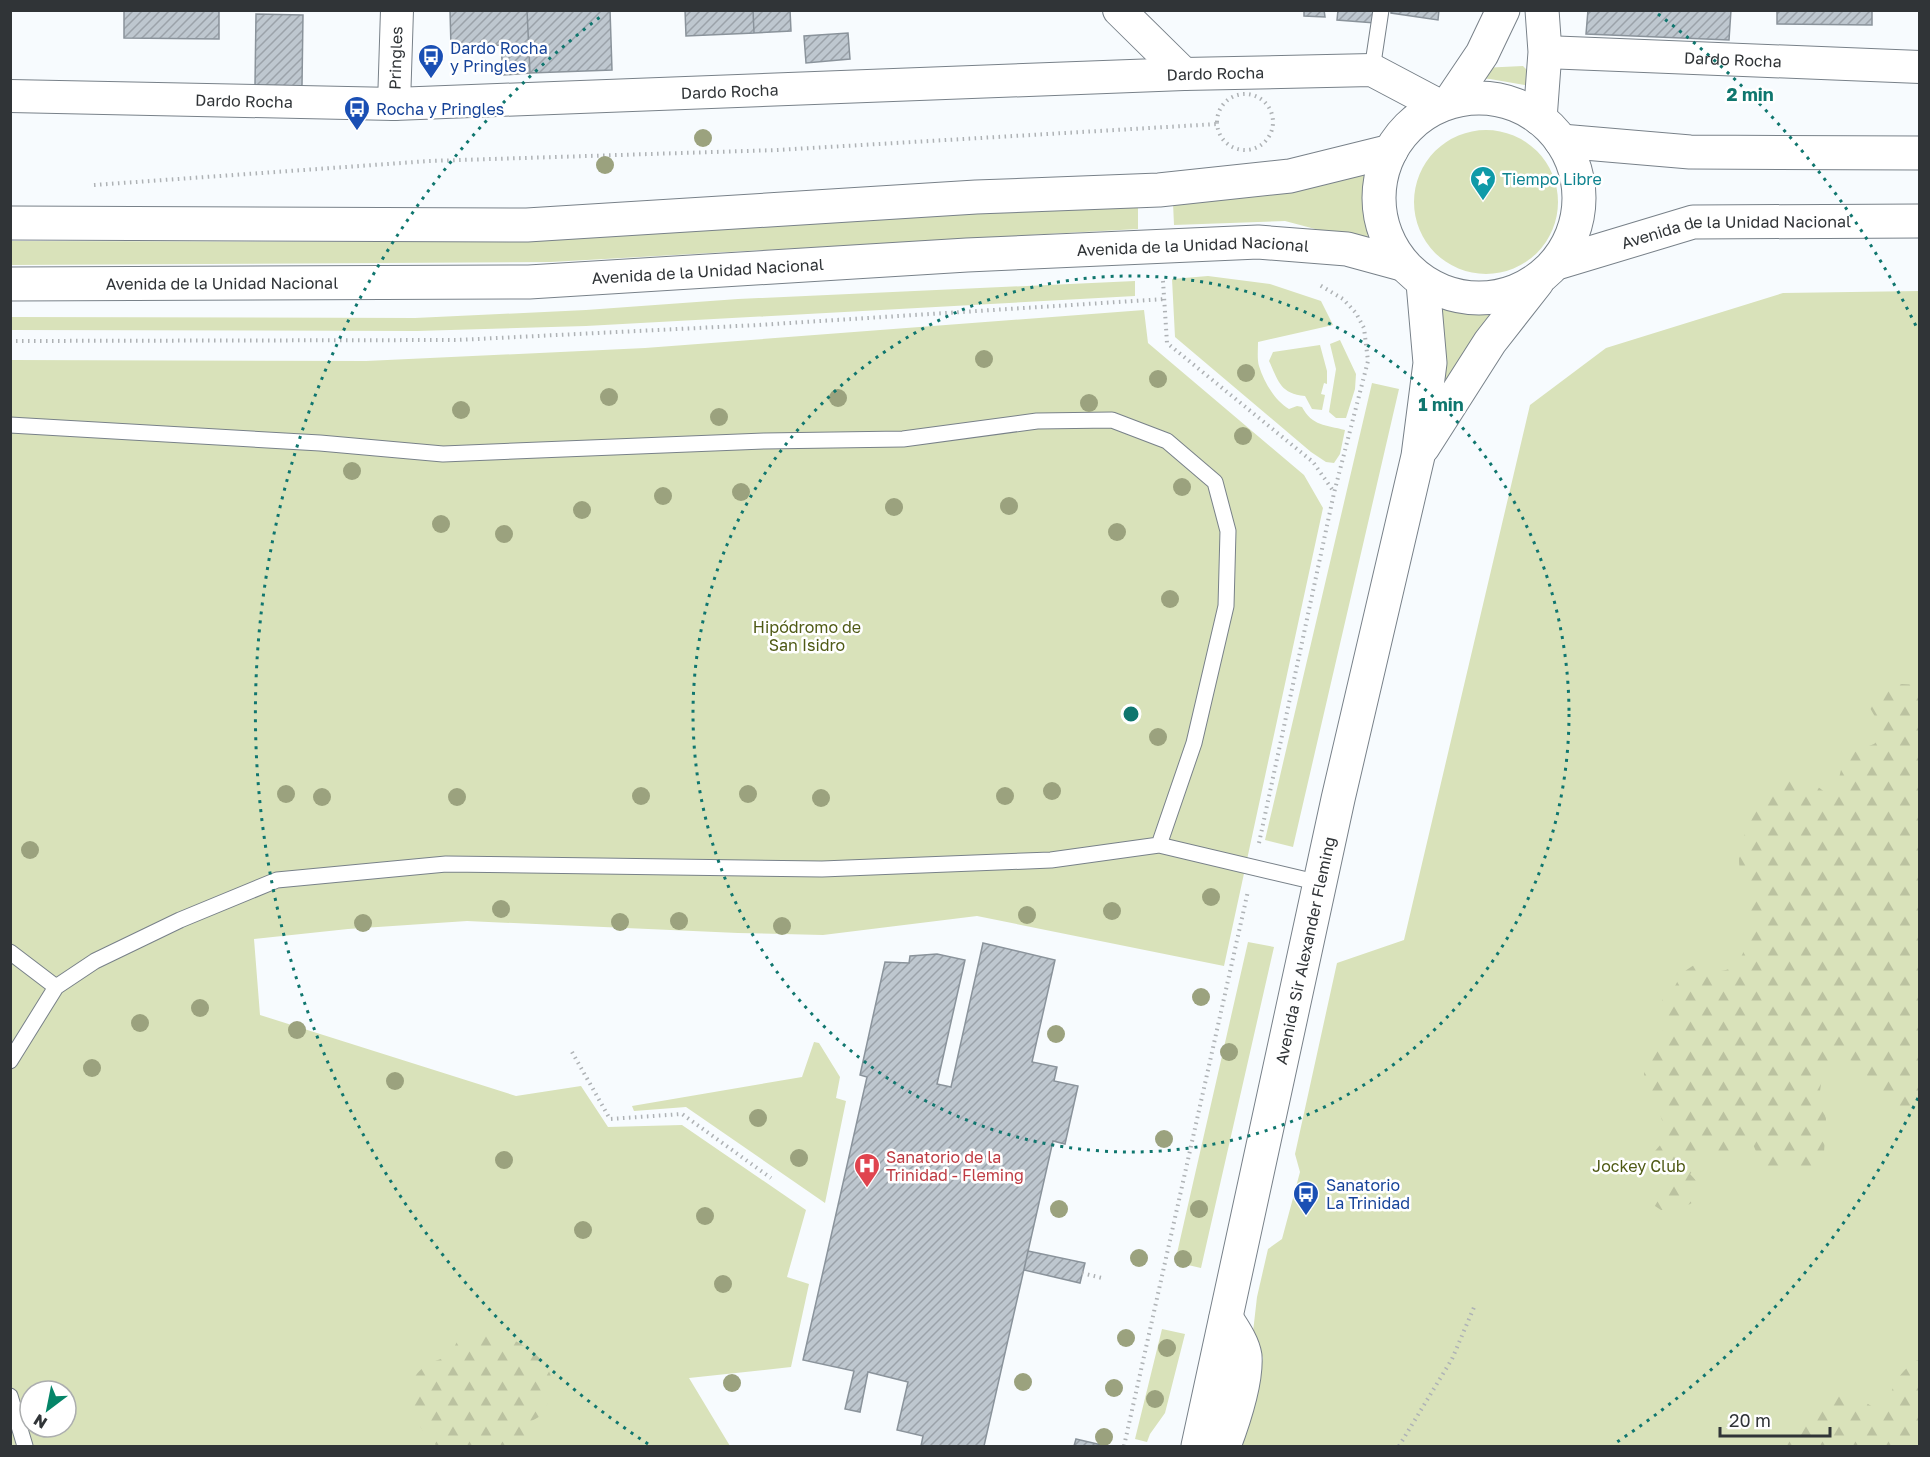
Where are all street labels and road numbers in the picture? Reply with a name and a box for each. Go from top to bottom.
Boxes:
street label: Pringles [384,26,406,90]
street label: Dardo Rocha [1684,48,1782,71]
street label: Dardo Rocha [1166,62,1264,85]
street label: Dardo Rocha [680,79,779,103]
street label: Dardo Rocha [195,90,293,112]
street label: Avenida de la Unidad Nacional [1619,211,1851,253]
street label: Avenida de la Unidad Nacional [1076,232,1310,260]
street label: Avenida de la Unidad Nacional [591,254,824,288]
street label: Avenida de la Unidad Nacional [106,273,338,294]
street label: Avenida Sir Alexander Fleming [1271,835,1340,1066]

